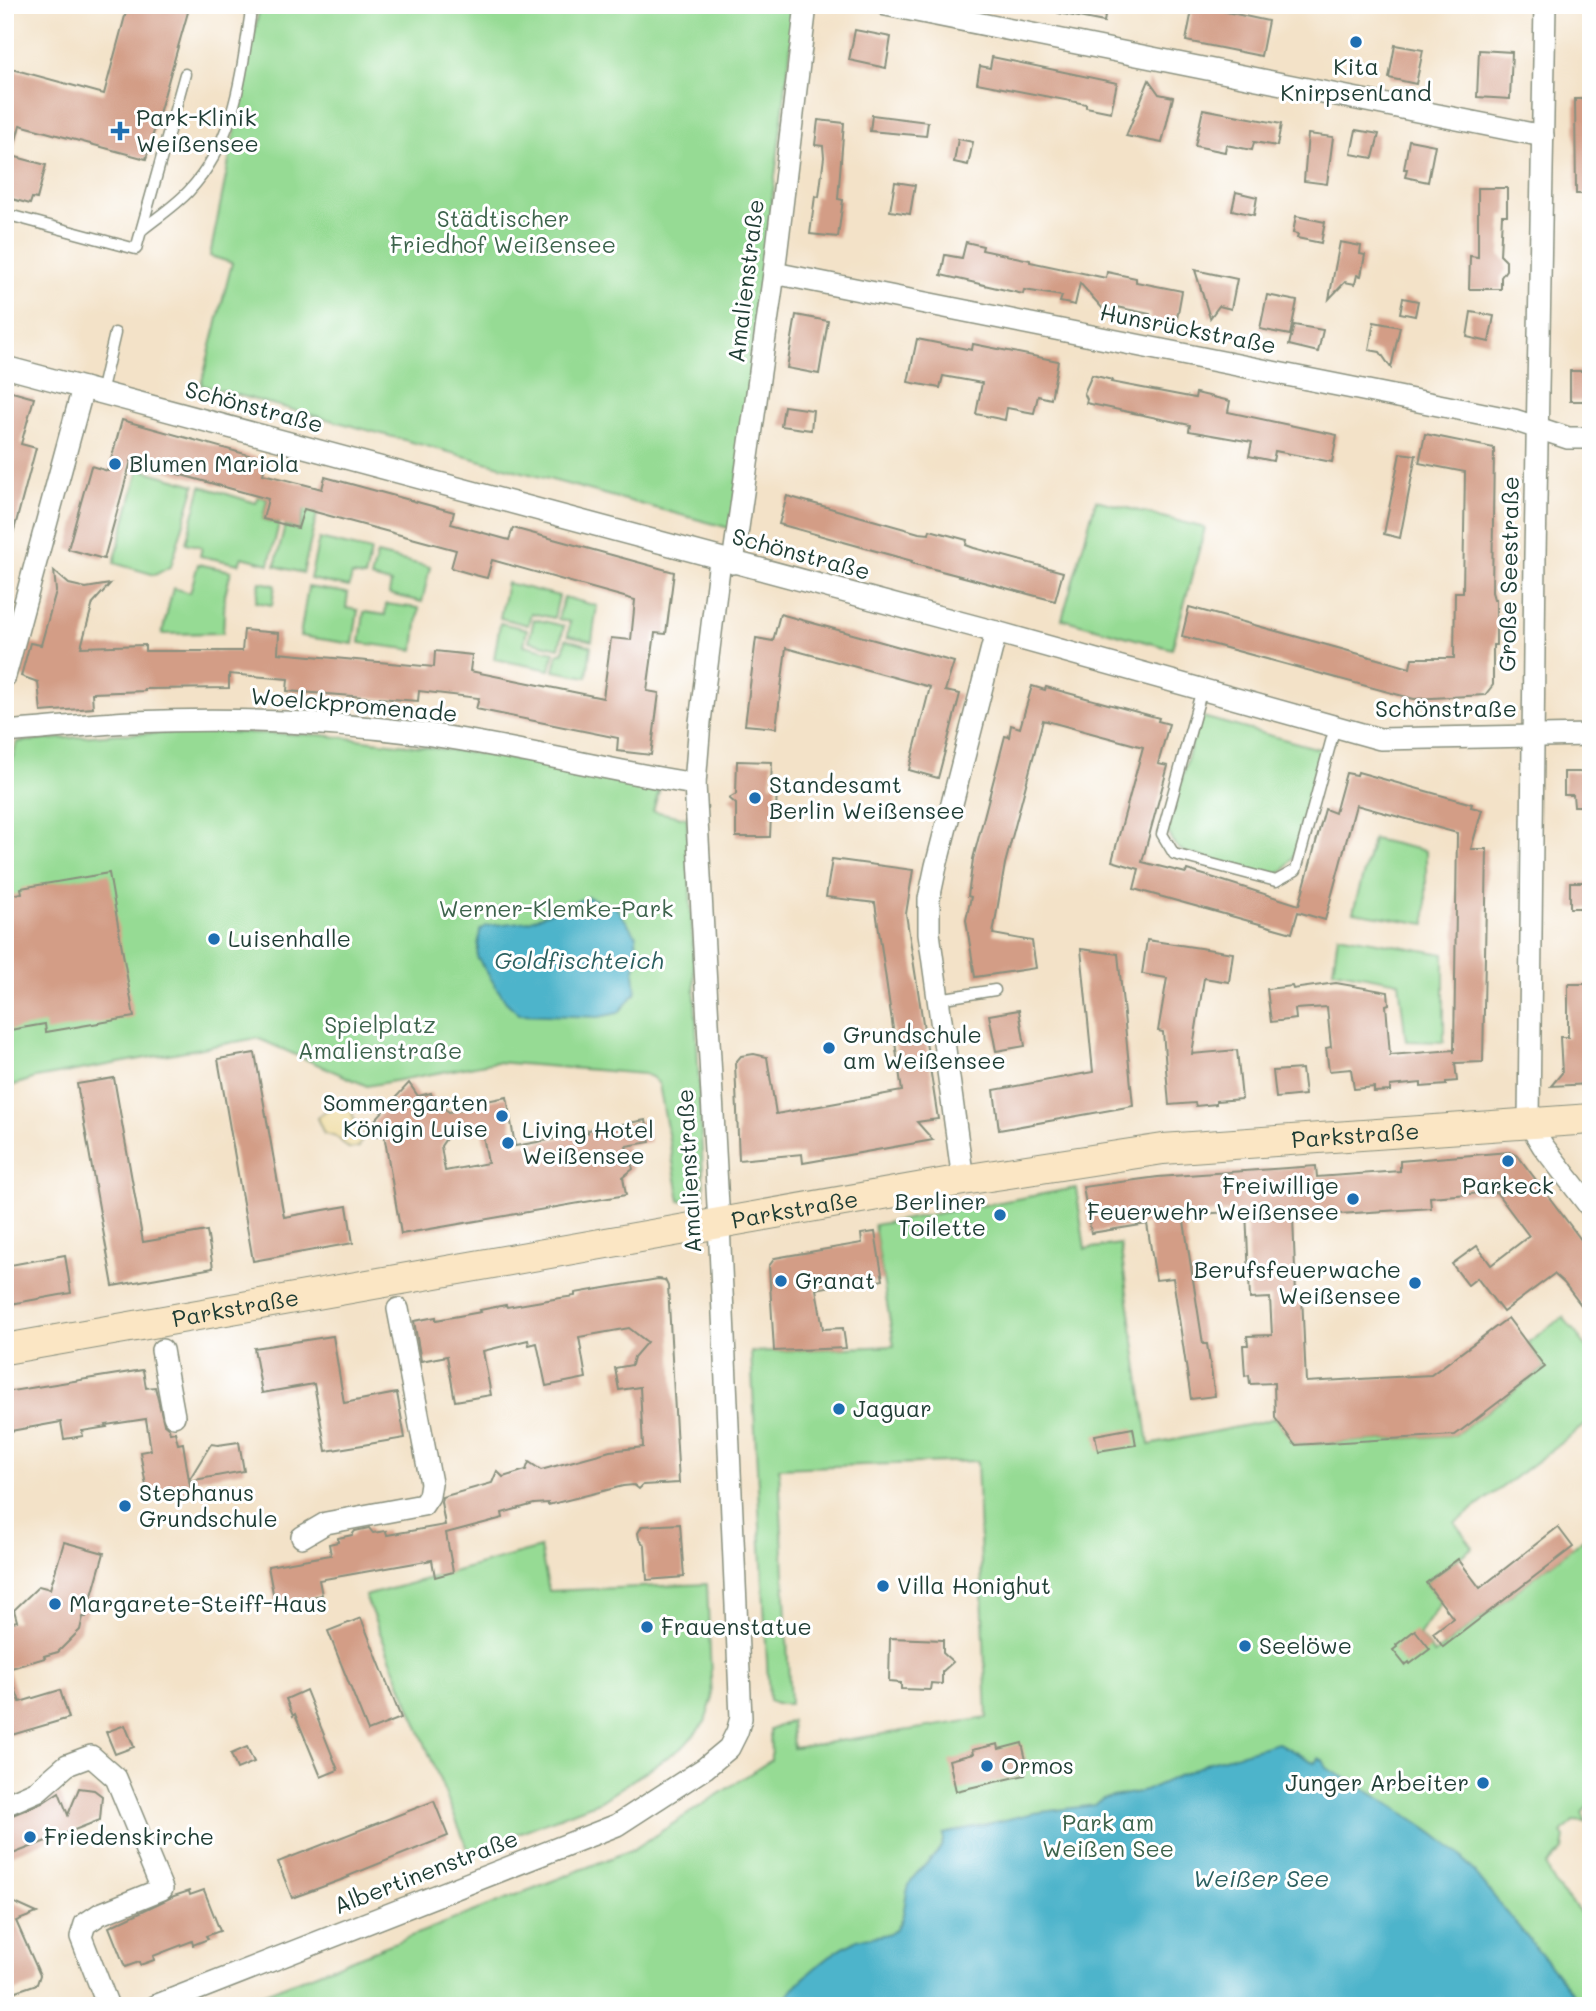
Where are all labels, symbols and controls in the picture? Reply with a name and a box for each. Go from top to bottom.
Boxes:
marker: Kita KnirpsenLand [1348,34,1364,50]
place label: Kita KnirpsenLand [1280,51,1432,107]
place label: Park-Klinik Weißensee [136,102,259,158]
marker: Park-Klinik Weißensee [110,121,130,141]
street label: Amalienstraße [720,197,770,364]
park label: Städtischer Friedhof Weißensee [390,203,616,259]
street label: Hunsrückstraße [1098,296,1279,360]
street label: Schönstraße [182,373,327,439]
place label: Blumen Mariola [129,448,299,478]
marker: Blumen Mariola [107,456,123,472]
street label: Große Seestraße [1491,476,1525,672]
street label: Schönstraße [729,520,874,586]
street label: Woelckpromenade [249,680,459,728]
street label: Schönstraße [1375,693,1517,723]
place label: Standesamt Berlin Weißensee [769,769,965,825]
marker: Standesamt Berlin Weißensee [747,790,763,806]
park label: Werner-Klemke-Park [439,893,673,923]
place label: Luisenhalle [228,923,351,953]
marker: Luisenhalle [206,931,222,947]
water label: Goldfischteich [494,944,664,975]
park label: Spielplatz Amalienstraße [298,1009,462,1065]
place label: Grundschule am Weißensee [843,1019,1006,1075]
marker: Grundschule am Weißensee [821,1040,837,1056]
place label: Sommergarten Königin Luise [323,1087,488,1143]
street label: Amalienstraße [669,1088,707,1254]
marker: Sommergarten Königin Luise [494,1108,510,1124]
place label: Living Hotel Weißensee [522,1114,654,1170]
street label: Parkstraße [1290,1115,1420,1154]
marker: Living Hotel Weißensee [500,1135,516,1151]
marker: Parkeck [1500,1153,1516,1169]
place label: Freiwillige Feuerwehr Weißensee [1087,1170,1339,1226]
place label: Parkeck [1462,1170,1554,1200]
street label: Parkstraße [729,1183,860,1235]
place label: Berliner Toilette [895,1186,986,1242]
marker: Freiwillige Feuerwehr Weißensee [1345,1191,1361,1207]
marker: Berliner Toilette [992,1207,1008,1223]
place label: Berufsfeuerwache Weißensee [1194,1254,1401,1310]
place label: Granat [795,1265,875,1295]
marker: Granat [773,1273,789,1289]
marker: Berufsfeuerwache Weißensee [1407,1275,1423,1291]
street label: Parkstraße [170,1281,301,1333]
place label: Jaguar [853,1393,932,1423]
marker: Jaguar [831,1401,847,1417]
place label: Stephanus Grundschule [139,1477,278,1533]
marker: Stephanus Grundschule [117,1498,133,1514]
place label: Villa Honighut [897,1570,1051,1600]
marker: Villa Honighut [875,1578,891,1594]
place label: Margarete-Steiff-Haus [69,1588,327,1618]
marker: Margarete-Steiff-Haus [47,1596,63,1612]
place label: Frauenstatue [661,1611,812,1641]
marker: Frauenstatue [639,1619,655,1635]
place label: Seelöwe [1259,1630,1352,1660]
marker: Seelöwe [1237,1638,1253,1654]
place label: Ormos [1001,1750,1074,1780]
marker: Ormos [979,1758,995,1774]
place label: Junger Arbeiter [1285,1767,1469,1797]
marker: Junger Arbeiter [1475,1775,1491,1791]
park label: Park am Weißen See [1042,1807,1174,1863]
place label: Friedenskirche [44,1821,214,1851]
street label: Albertinenstraße [329,1822,522,1920]
marker: Friedenskirche [22,1829,38,1845]
water label: Weißer See [1193,1862,1329,1893]

